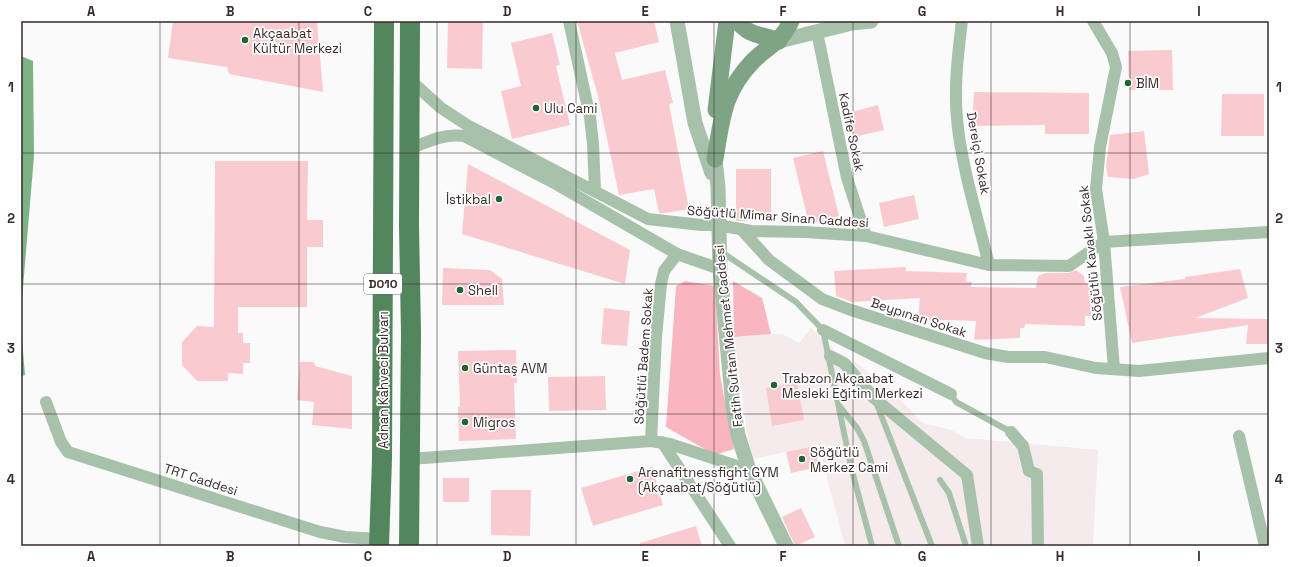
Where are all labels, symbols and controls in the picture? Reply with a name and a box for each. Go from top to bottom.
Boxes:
text: A [87,3,96,20]
text: B [226,3,235,20]
text: C [364,3,372,20]
text: D [503,3,512,20]
text: E [641,3,649,20]
text: F [780,3,787,20]
text: G [918,3,926,20]
text: H [1056,3,1064,20]
text: I [1197,3,1201,20]
place label: Akçaabat Kültür Merkezi [253,25,342,57]
marker: Akçaabat Kültür Merkezi [240,35,250,45]
place label: BİM [1136,75,1159,92]
marker: BİM [1123,78,1133,88]
text: 1 [8,79,14,96]
text: 1 [1276,79,1282,96]
street label: Kadife Sokak [835,91,868,173]
place label: Ulu Cami [544,100,597,117]
marker: Ulu Cami [531,103,541,113]
street label: Dereiçi Sokak [963,111,994,196]
street label: Söğütlü Kavaklı Sokak [1075,184,1106,322]
place label: İstikbal [446,191,491,208]
marker: İstikbal [494,194,504,204]
street label: Söğütlü Mimar Sinan Caddesi [687,202,869,231]
text: 2 [7,210,15,227]
text: 2 [1275,210,1283,227]
street label: Fatih Sultan Mehmet Caddesi [710,244,747,428]
road number: D010 [364,274,402,294]
place label: Shell [468,282,498,299]
marker: Shell [455,285,465,295]
street label: Söğütlü Badem Sokak [630,287,657,425]
street label: Beypınarı Sokak [869,294,969,341]
street label: Adnan Kahveci Bulvarı [375,311,392,449]
text: 3 [7,340,15,357]
text: 3 [1275,340,1283,357]
place label: Güntaş AVM [473,360,548,377]
marker: Güntaş AVM [460,363,470,373]
place label: Trabzon Akçaabat Mesleki Eğitim Merkezi [782,370,923,402]
marker: Trabzon Akçaabat Mesleki Eğitim Merkezi [769,380,779,390]
place label: Migros [473,414,515,431]
marker: Migros [460,417,470,427]
place label: Söğütlü Merkez Cami [810,444,888,476]
marker: Söğütlü Merkez Cami [797,454,807,464]
street label: TRT Caddesi [162,460,240,499]
place label: Arenafitnessfight GYM (Akçaabat/Söğütlü) [638,464,779,496]
text: 4 [7,471,15,488]
text: 4 [1275,471,1283,488]
marker: Arenafitnessfight GYM (Akçaabat/Söğütlü) [625,474,635,484]
text: A [87,548,96,565]
text: B [226,548,235,565]
text: C [364,548,372,565]
text: D [503,548,512,565]
text: E [641,548,649,565]
text: F [780,548,787,565]
text: G [918,548,926,565]
text: H [1056,548,1064,565]
text: I [1197,548,1201,565]

